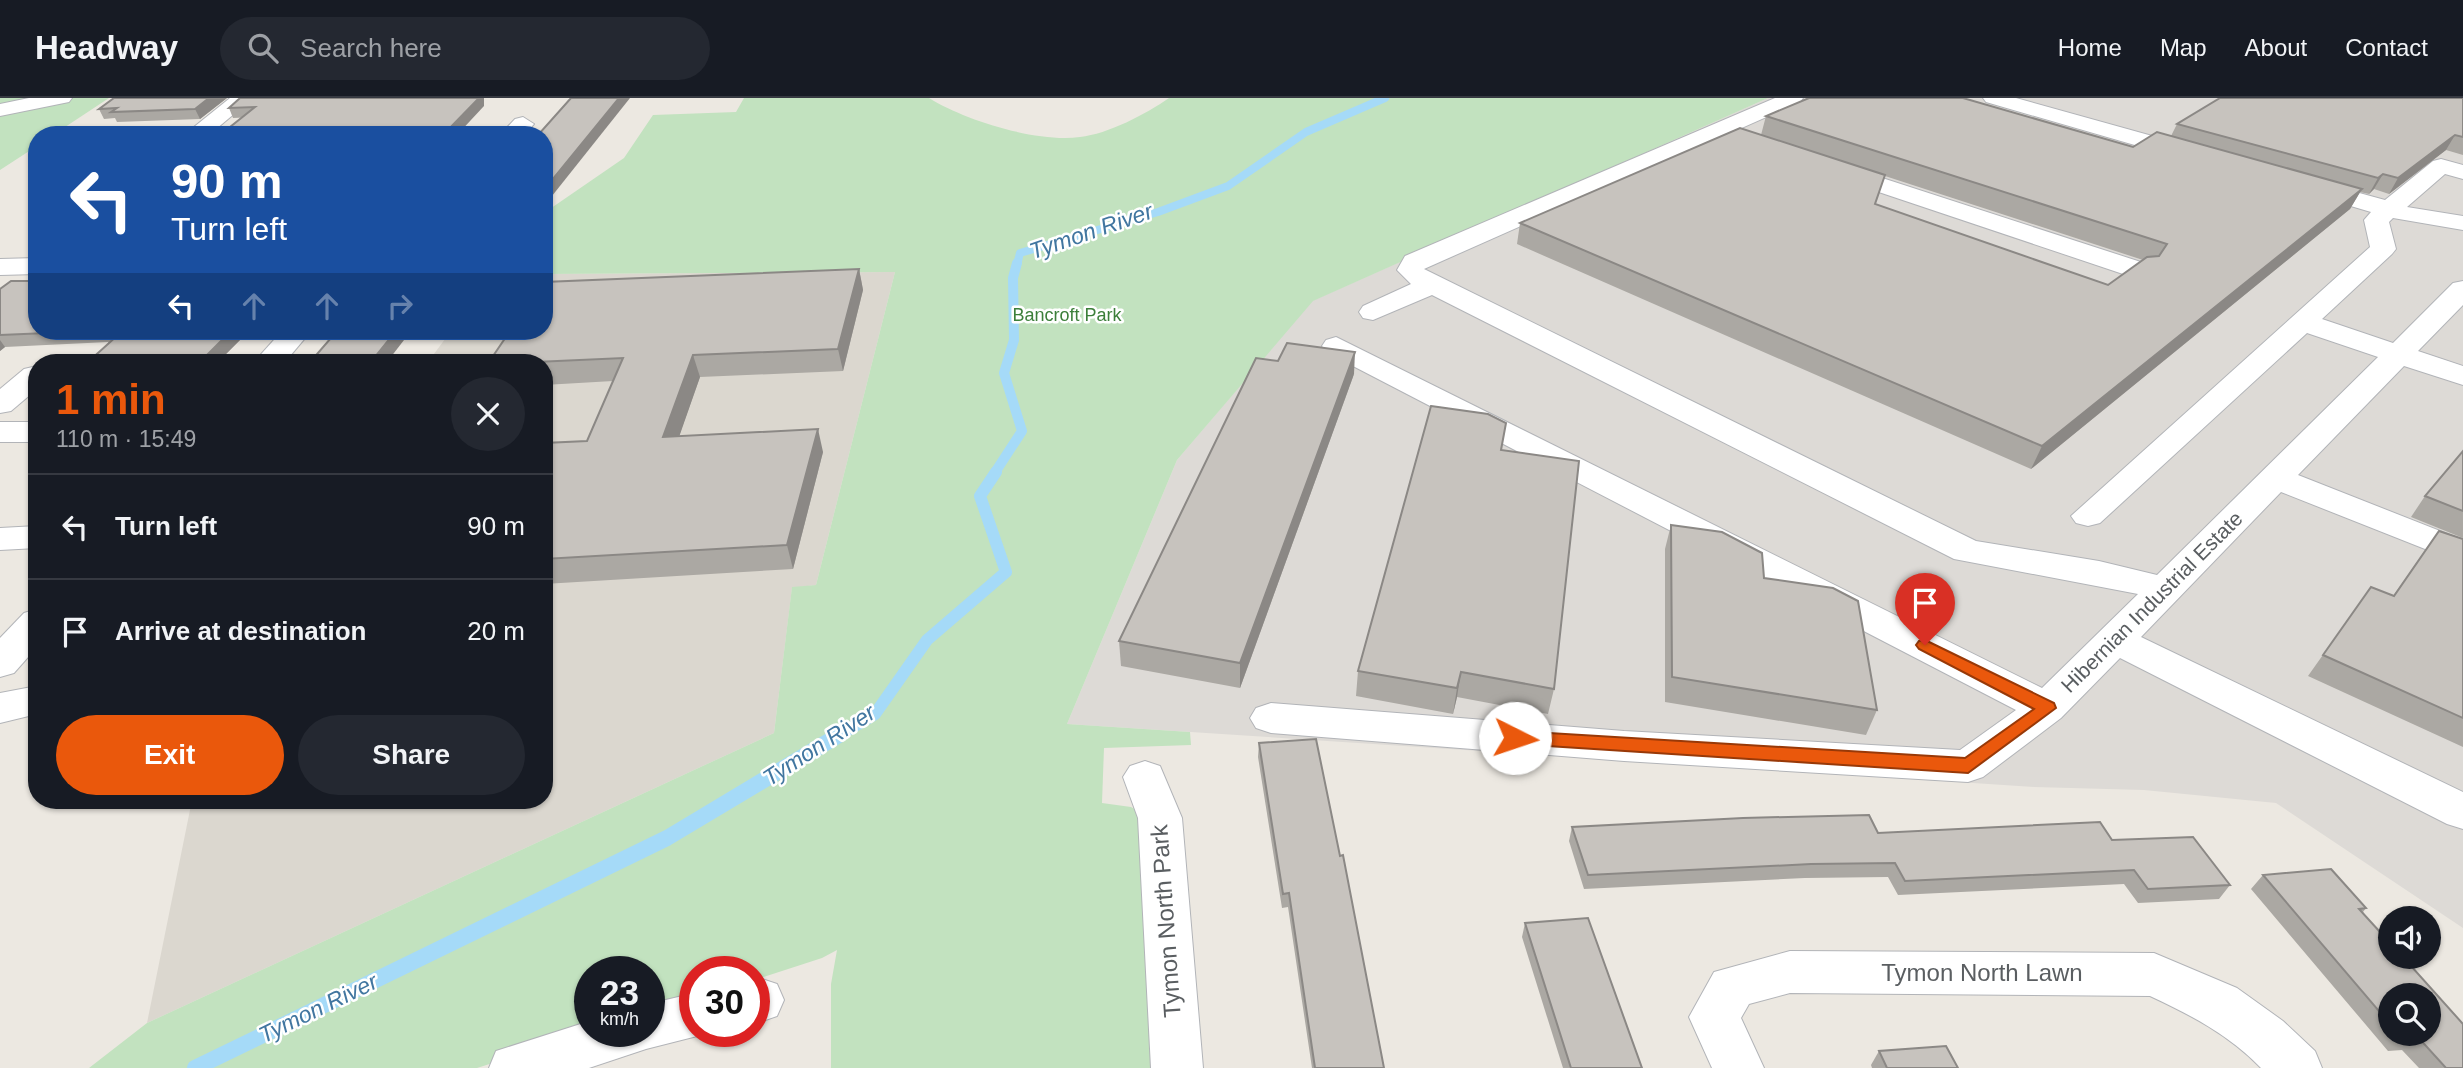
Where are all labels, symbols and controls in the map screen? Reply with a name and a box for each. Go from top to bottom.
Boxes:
search box [220,17,710,80]
text: Headway [35,29,178,66]
icon: search [244,29,282,67]
text: Search here [300,33,442,63]
text: Home [2058,34,2122,61]
text: Map [2160,34,2207,61]
text: About [2245,34,2307,61]
text: Contact [2345,34,2428,61]
icon: left [56,154,147,245]
text: 90 m [171,154,283,208]
water label: Tymon River [1026,197,1157,264]
text: Turn left [171,211,287,247]
icon: left [162,287,200,325]
icon: ahead [235,287,273,325]
icon: ahead [308,287,346,325]
icon: right [381,287,419,325]
park label: Bancroft Park [1012,305,1123,325]
text: 1 min [56,376,166,423]
button: close [451,377,525,451]
text: 110 m · 15:49 [56,426,196,452]
street label: Hibernian Industrial Estate [2056,506,2247,697]
icon: left [56,508,94,546]
text: Turn left [115,511,217,541]
text: 90 m [467,511,525,541]
pin [1895,573,1955,645]
icon: arrive [1906,584,1944,622]
icon: arrive [56,613,94,651]
text: Arrive at destination [115,616,366,646]
text: 20 m [467,616,525,646]
water label: Tymon River [758,698,881,791]
position arrow [1478,701,1552,775]
button: Exit [56,715,284,795]
button: Share [298,715,525,795]
street label: Tymon North Park [1145,823,1186,1018]
map controls [2378,906,2441,1046]
button: sound [2378,906,2441,969]
speed limit sign: 30 [679,956,770,1047]
street label: Tymon North Lawn [1881,959,2083,986]
water label: Tymon River [254,968,383,1048]
text: 23 [600,973,639,1012]
button: search [2378,983,2441,1046]
text: km/h [600,1009,639,1029]

